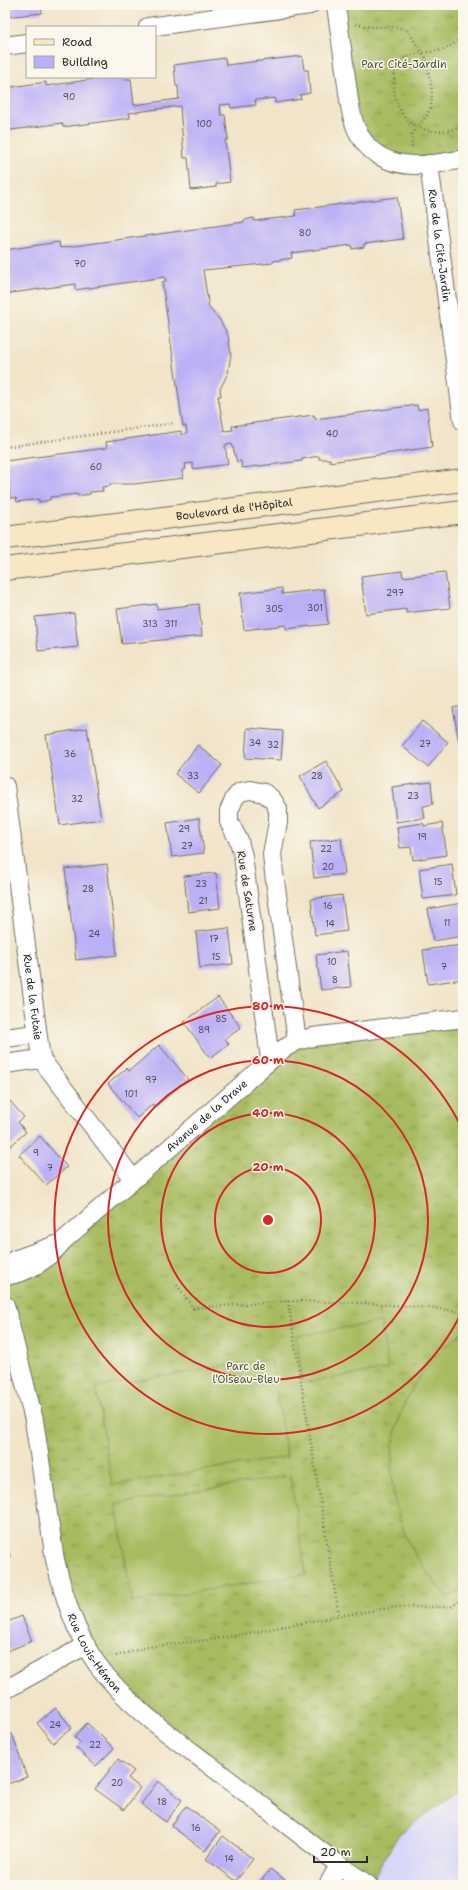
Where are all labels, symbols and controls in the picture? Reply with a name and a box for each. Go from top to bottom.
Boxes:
legend [26,26,156,78]
text: Road [62,34,93,50]
text: Building [62,54,108,70]
park label: Parc Cité-Jardin [361,57,447,72]
house number: 90 [63,91,75,103]
house number: 100 [196,118,212,130]
street label: Rue de la Cité-Jardin [425,188,455,303]
house number: 80 [299,227,311,239]
house number: 70 [74,258,86,270]
house number: 40 [326,428,338,440]
house number: 60 [90,461,102,473]
street label: Boulevard de l'Hôpital [175,494,294,524]
house number: 297 [386,587,404,599]
house number: 301 [307,602,323,614]
house number: 305 [265,603,283,615]
house number: 313 [142,618,158,630]
house number: 311 [164,618,178,630]
house number: 34 [249,737,261,749]
house number: 27 [419,738,431,750]
house number: 32 [267,739,279,751]
house number: 36 [64,748,76,760]
house number: 33 [187,770,199,782]
house number: 28 [311,770,323,782]
house number: 23 [407,790,419,802]
house number: 32 [71,793,83,805]
house number: 29 [178,823,190,835]
house number: 19 [417,831,427,843]
house number: 27 [181,840,193,852]
house number: 22 [320,843,332,855]
street label: Rue de Saturne [233,849,261,933]
house number: 20 [322,861,334,873]
house number: 15 [433,876,443,888]
house number: 23 [195,878,207,890]
house number: 28 [82,883,94,895]
house number: 21 [198,895,208,907]
house number: 16 [323,900,333,912]
house number: 11 [443,917,451,929]
house number: 14 [325,918,335,930]
house number: 24 [88,928,100,940]
house number: 17 [209,933,219,945]
house number: 15 [211,951,221,963]
street label: Rue de la Futaie [20,953,46,1041]
house number: 10 [327,956,337,968]
house number: 7 [441,961,447,973]
house number: 8 [332,974,338,986]
text: 80 m [252,998,284,1014]
house number: 85 [215,1013,227,1025]
house number: 89 [198,1024,210,1036]
text: 60 m [252,1052,284,1068]
house number: 97 [145,1074,157,1086]
street label: Avenue de la Drave [163,1076,250,1155]
house number: 101 [124,1088,138,1100]
text: 40 m [252,1105,284,1121]
house number: 9 [33,1147,39,1159]
text: 20 m [252,1159,284,1175]
house number: 7 [47,1162,53,1174]
centre of rings [261,1213,275,1227]
park label: Parc de l'Oiseau-Bleu [212,1359,280,1387]
street label: Rue Louis-Hémon [64,1611,125,1696]
house number: 24 [49,1719,61,1731]
house number: 22 [89,1739,101,1751]
house number: 20 [111,1777,123,1789]
house number: 18 [157,1796,167,1808]
house number: 16 [191,1822,201,1834]
scale bar [314,1838,367,1864]
text: 20 m [320,1844,351,1860]
house number: 14 [224,1853,234,1865]

